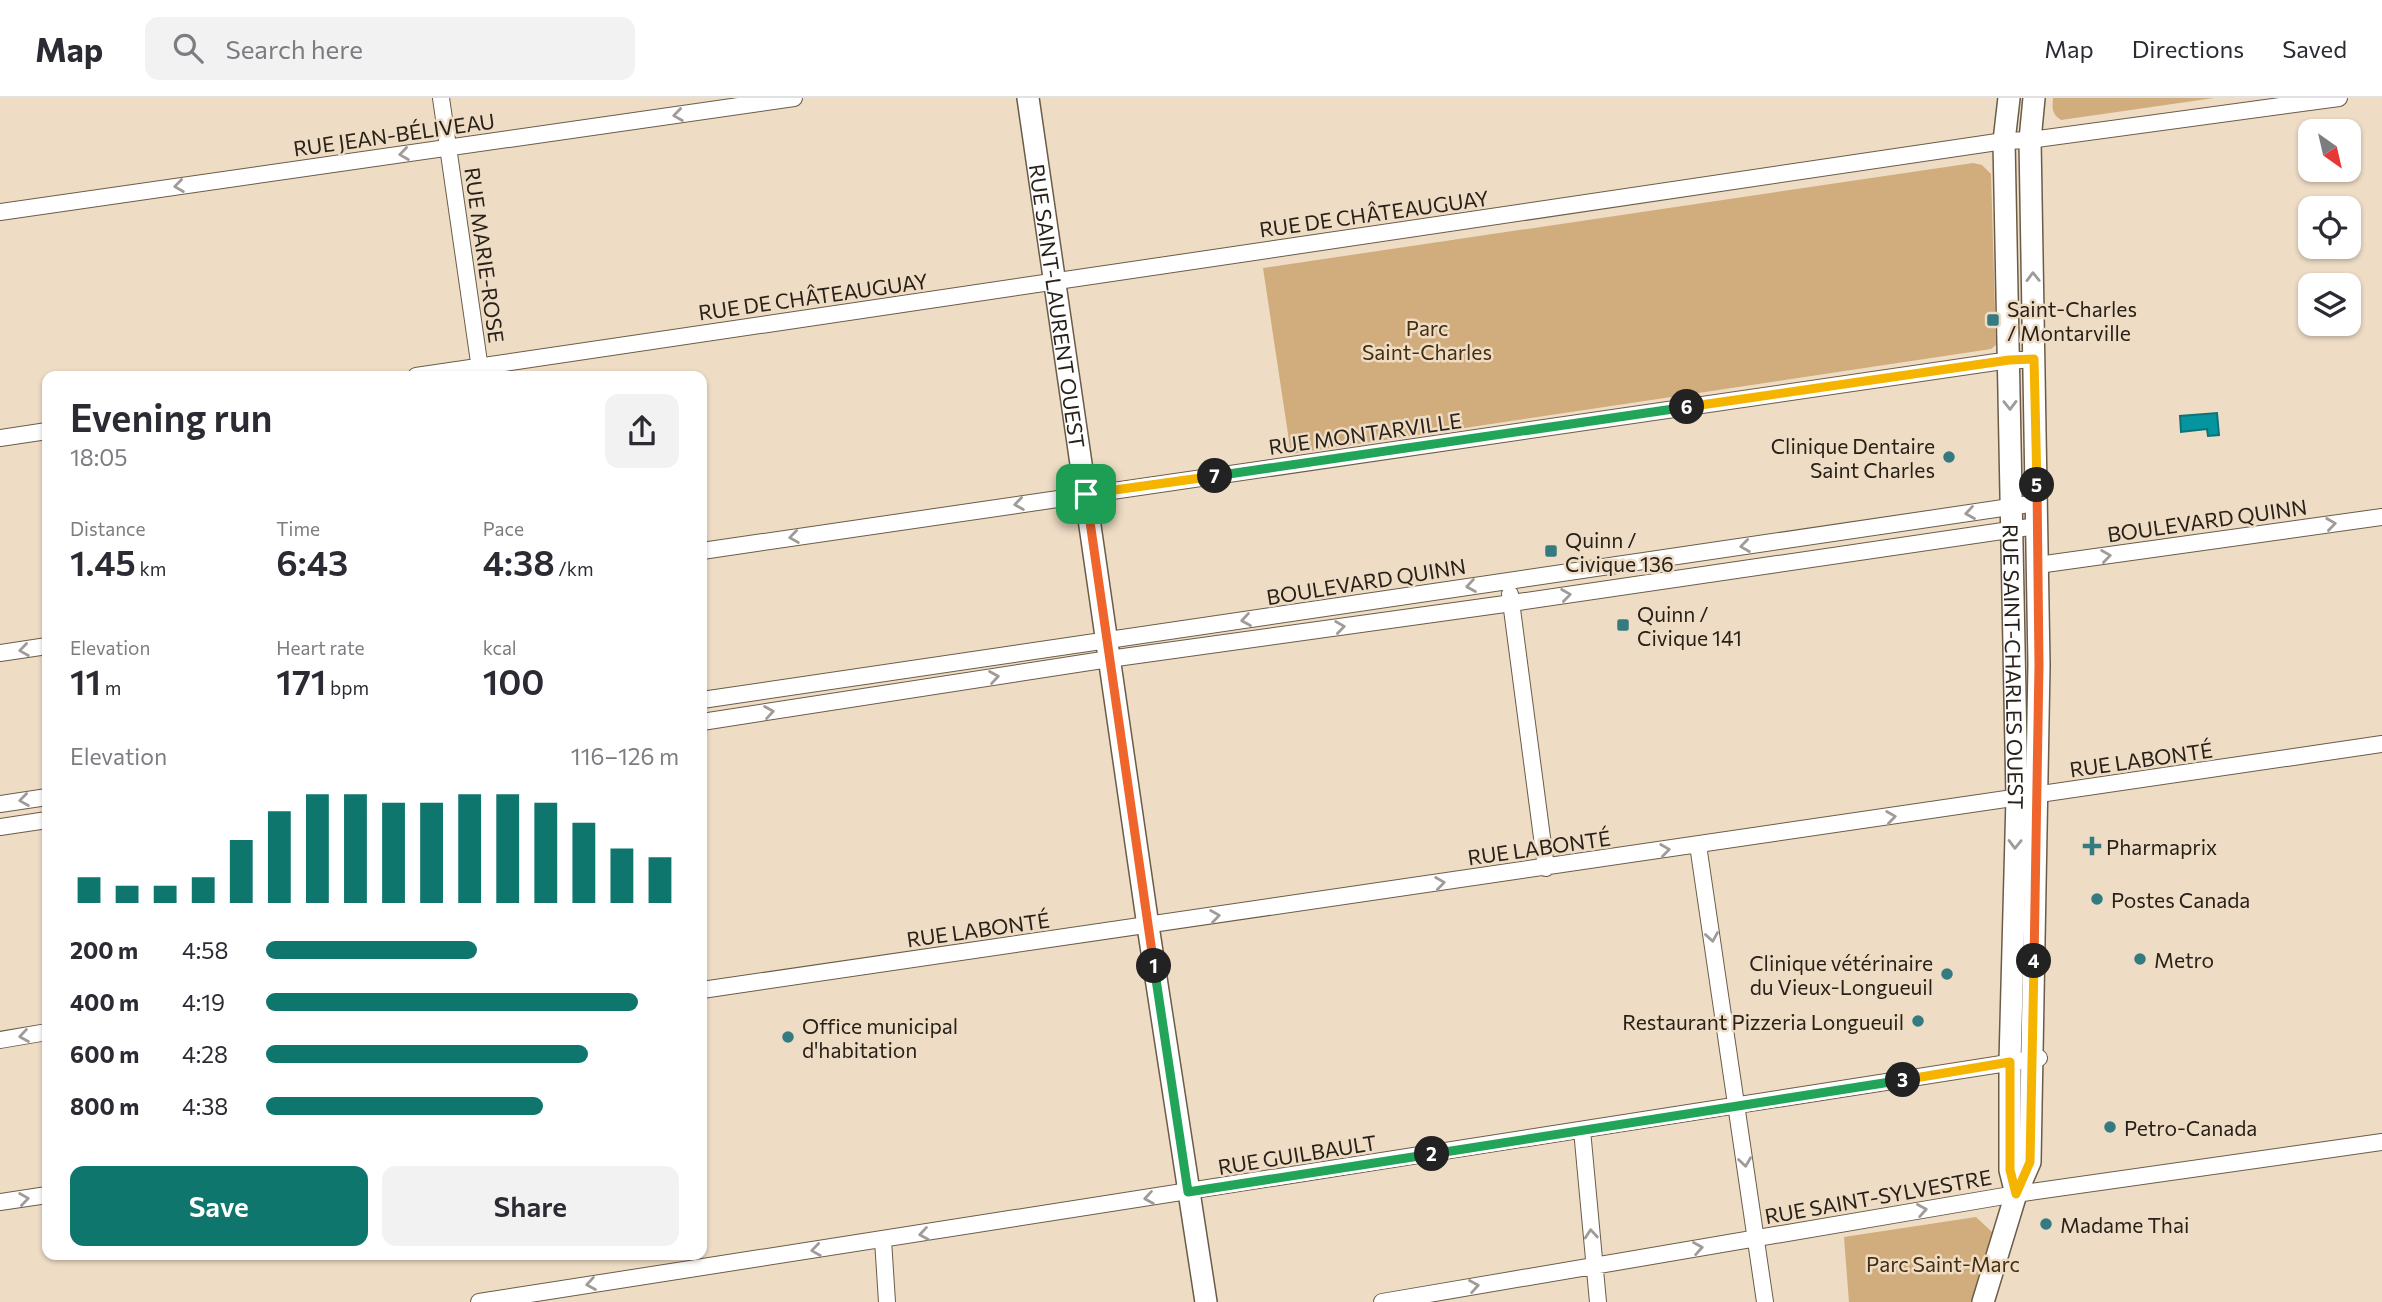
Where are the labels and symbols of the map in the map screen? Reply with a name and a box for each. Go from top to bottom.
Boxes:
street label: RUE JEAN-BÉLIVEAU [292,107,496,161]
one-way arrow [672,107,684,122]
north arrow [2298,119,2361,182]
one-way arrow [398,146,410,161]
street label: RUE SAINT-LAURENT OUEST [1025,162,1091,450]
street label: RUE MARIE-ROSE [460,166,510,344]
one-way arrow [173,179,185,194]
street label: RUE DE CHÂTEAUGUAY [1257,184,1491,242]
street label: RUE DE CHÂTEAUGUAY [696,267,930,325]
one-way arrow [2025,271,2041,281]
place label: Saint-Charles / Montarville [2007,296,2137,345]
marker: Saint-Charles / Montarville [1985,312,2001,328]
park label: Parc Saint-Charles [1362,315,1492,364]
pin: 6 [1670,390,1704,424]
one-way arrow [2002,401,2018,411]
street label: RUE MONTARVILLE [1267,407,1463,459]
place label: Clinique Dentaire Saint Charles [1771,433,1935,482]
marker: Clinique Dentaire Saint Charles [1941,449,1957,465]
pin: 7 [1198,458,1232,494]
pin [1056,464,1116,524]
pin: 5 [2020,468,2054,502]
street label: BOULEVARD QUINN [2105,494,2309,546]
one-way arrow [1013,496,1025,511]
one-way arrow [1964,505,1976,520]
one-way arrow [2325,517,2337,532]
street label: RUE SAINT-CHARLES OUEST [1999,524,2030,810]
place label: Quinn / Civique 136 [1565,527,1674,576]
one-way arrow [788,529,799,544]
one-way arrow [1739,538,1751,553]
marker: Quinn / Civique 136 [1543,543,1559,559]
one-way arrow [2100,549,2112,564]
street label: BOULEVARD QUINN [1265,553,1467,609]
one-way arrow [1465,578,1477,593]
one-way arrow [1560,588,1572,603]
place label: Quinn / Civique 141 [1637,601,1742,650]
one-way arrow [1240,612,1252,627]
marker: Quinn / Civique 141 [1615,617,1631,633]
one-way arrow [1335,620,1346,635]
one-way arrow [18,642,30,657]
one-way arrow [988,670,1000,685]
one-way arrow [763,705,775,720]
street label: RUE LABONTÉ [2068,737,2214,781]
one-way arrow [18,792,30,807]
one-way arrow [1885,810,1896,825]
street label: RUE LABONTÉ [1466,825,1612,869]
place label: Pharmaprix [2106,834,2217,859]
marker: Pharmaprix [2084,838,2100,854]
one-way arrow [2008,839,2023,850]
one-way arrow [1660,843,1671,858]
one-way arrow [1435,876,1446,891]
place label: Postes Canada [2111,887,2250,912]
marker: Postes Canada [2089,891,2105,907]
street label: RUE LABONTÉ [905,907,1051,951]
one-way arrow [1209,909,1221,924]
one-way arrow [1704,931,1719,943]
pin: 4 [2016,944,2052,978]
place label: Metro [2154,947,2214,972]
pin: 1 [1136,948,1172,984]
place label: Clinique vétérinaire du Vieux-Longueuil [1749,950,1933,999]
marker: Metro [2132,951,2148,967]
marker: Clinique vétérinaire du Vieux-Longueuil [1939,966,1955,982]
place label: Restaurant Pizzeria Longueuil [1622,1009,1904,1034]
place label: Office municipal d'habitation [802,1013,958,1062]
marker: Restaurant Pizzeria Longueuil [1910,1013,1926,1029]
one-way arrow [18,1028,30,1043]
marker: Office municipal d'habitation [780,1029,796,1045]
pin: 3 [1885,1062,1920,1098]
place label: Petro-Canada [2124,1115,2257,1140]
marker: Petro-Canada [2102,1119,2118,1135]
street label: RUE GUILBAULT [1216,1129,1378,1179]
pin: 2 [1414,1136,1450,1172]
one-way arrow [1738,1156,1753,1168]
street label: RUE SAINT-SYLVESTRE [1763,1164,1993,1228]
one-way arrow [1143,1190,1155,1205]
one-way arrow [18,1192,30,1207]
one-way arrow [1916,1203,1928,1218]
place label: Madame Thai [2060,1212,2189,1237]
marker: Madame Thai [2038,1216,2054,1232]
one-way arrow [918,1226,930,1241]
one-way arrow [1584,1228,1599,1240]
one-way arrow [1692,1241,1704,1256]
one-way arrow [810,1243,821,1258]
park label: Parc Saint-Marc [1866,1251,2020,1276]
one-way arrow [585,1276,596,1291]
one-way arrow [1468,1279,1480,1294]

